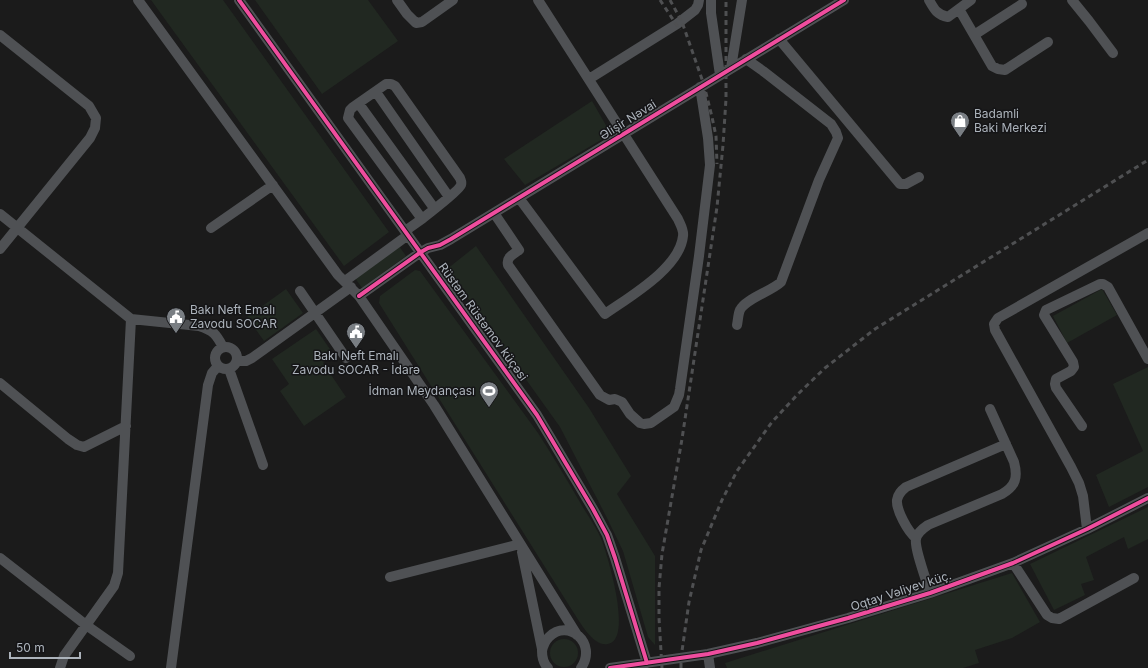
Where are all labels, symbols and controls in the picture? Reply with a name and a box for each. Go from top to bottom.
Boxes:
street label: Əlişir Nəvai [597,96,659,143]
place label: Badamli Baki Merkezi [974,106,1047,135]
shop icon: Badamli Baki Merkezi [949,110,971,138]
street label: Rüstəm Rüstəmov küçəsi [436,260,531,384]
place label: Bakı Neft Emalı Zavodu SOCAR [190,302,277,331]
public building icon: Bakı Neft Emalı Zavodu SOCAR [165,306,187,334]
public building icon: Bakı Neft Emalı Zavodu SOCAR - İdarə [345,321,367,349]
place label: Bakı Neft Emalı Zavodu SOCAR - İdarə [292,348,420,377]
sports icon: İdman Meydançası [478,380,500,408]
place label: İdman Meydançası [368,383,475,398]
street label: Oqtay Vəliyev küç. [849,567,953,614]
scale bar [10,634,80,660]
text: 50 m [16,640,45,655]

